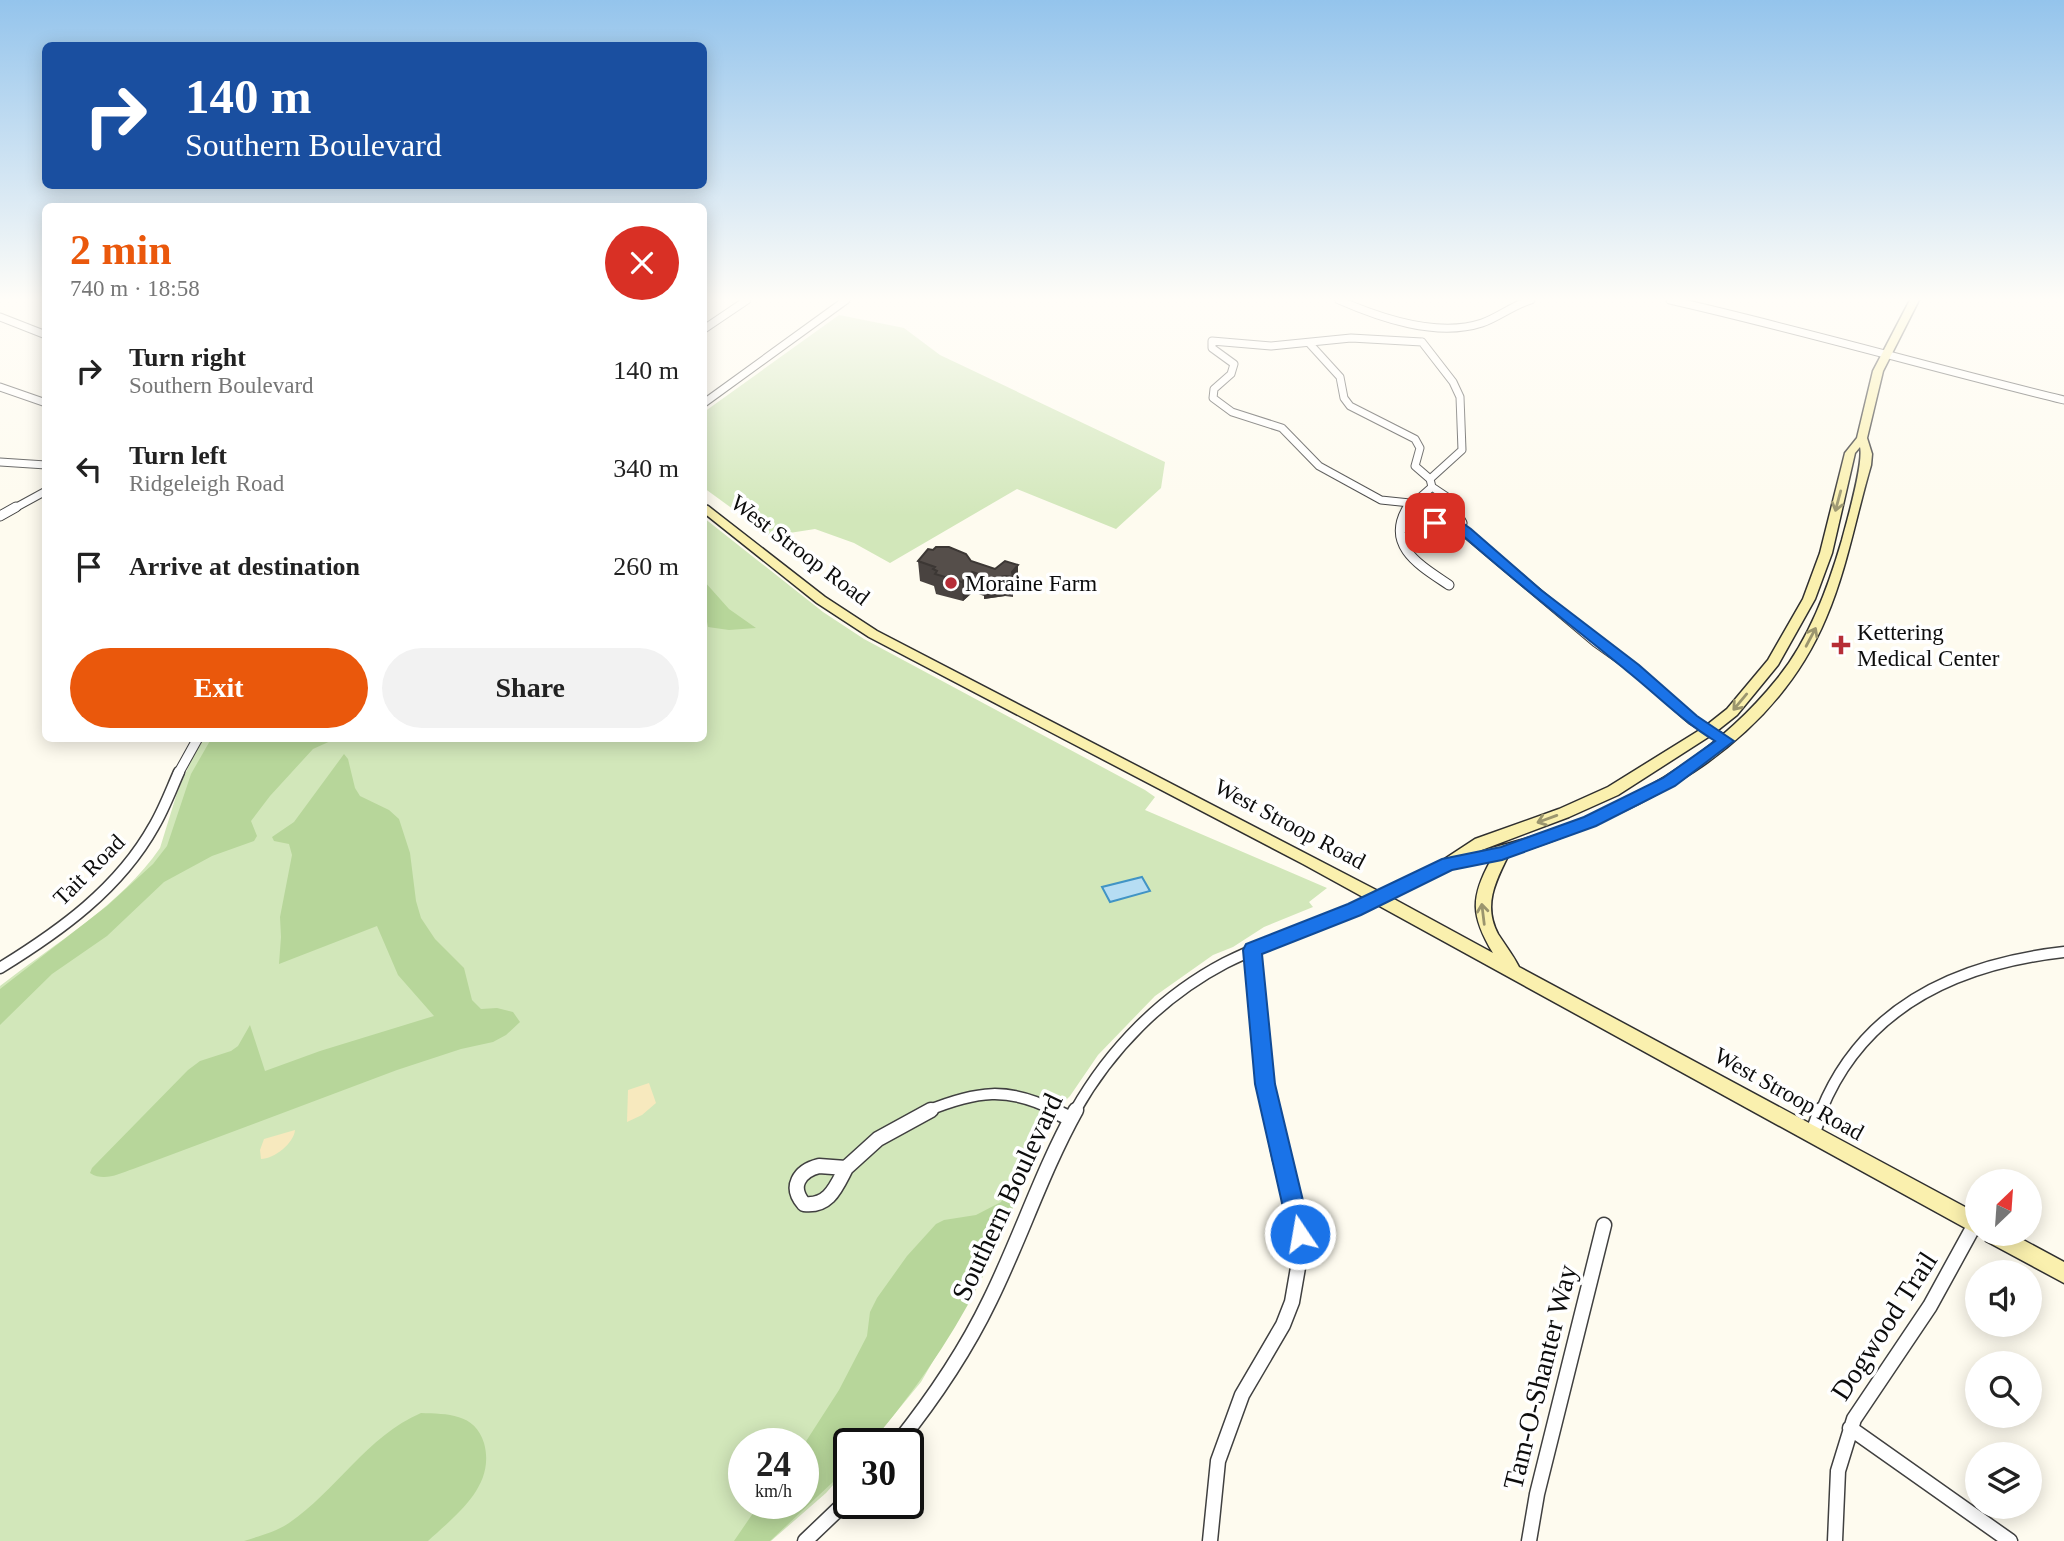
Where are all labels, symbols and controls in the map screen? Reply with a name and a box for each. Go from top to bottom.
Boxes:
text: 140 m [185,69,312,124]
icon: right [70,70,161,161]
text: Southern Boulevard [185,127,442,163]
button: close [605,226,679,300]
text: 2 min [70,227,172,273]
text: 740 m · 18:58 [70,276,200,301]
text: Turn right [129,343,246,372]
icon: right [70,352,108,390]
text: 140 m [613,356,679,385]
text: Southern Boulevard [129,373,314,398]
text: Turn left [129,441,227,470]
icon: left [70,450,108,488]
text: 340 m [613,454,679,483]
text: Ridgeleigh Road [129,471,284,496]
street label: West Stroop Road [726,490,875,610]
one-way arrow [1831,490,1844,512]
pin [1405,493,1465,553]
icon: arrive [1416,504,1454,542]
icon: arrive [70,548,108,586]
text: Arrive at destination [129,552,360,581]
text: 260 m [613,552,679,581]
place label: Moraine Farm [965,571,1097,596]
marker: Moraine Farm [943,575,959,591]
place label: Kettering Medical Center [1857,620,2000,671]
one-way arrow [1805,627,1818,648]
marker: Kettering Medical Center [1831,635,1851,655]
button: Exit [70,648,368,728]
button: Share [382,648,679,728]
one-way arrow [1732,693,1748,711]
street label: West Stroop Road [1210,774,1370,874]
one-way arrow [1536,814,1558,826]
street label: Tait Road [48,829,130,911]
one-way arrow [1477,903,1490,926]
street label: West Stroop Road [1710,1043,1868,1146]
street label: Southern Boulevard [945,1089,1069,1305]
north arrow [1965,1169,2042,1246]
map controls [1965,1169,2042,1519]
position arrow [1263,1197,1337,1271]
street label: Dogwood Trail [1825,1246,1944,1406]
button: sound [1965,1260,2042,1337]
street label: Tam-O-Shanter Way [1497,1261,1583,1493]
button: search [1965,1351,2042,1428]
speed limit sign: 30 [833,1428,924,1519]
button: layers [1965,1442,2042,1519]
text: 24 [756,1445,791,1484]
text: km/h [755,1481,792,1501]

